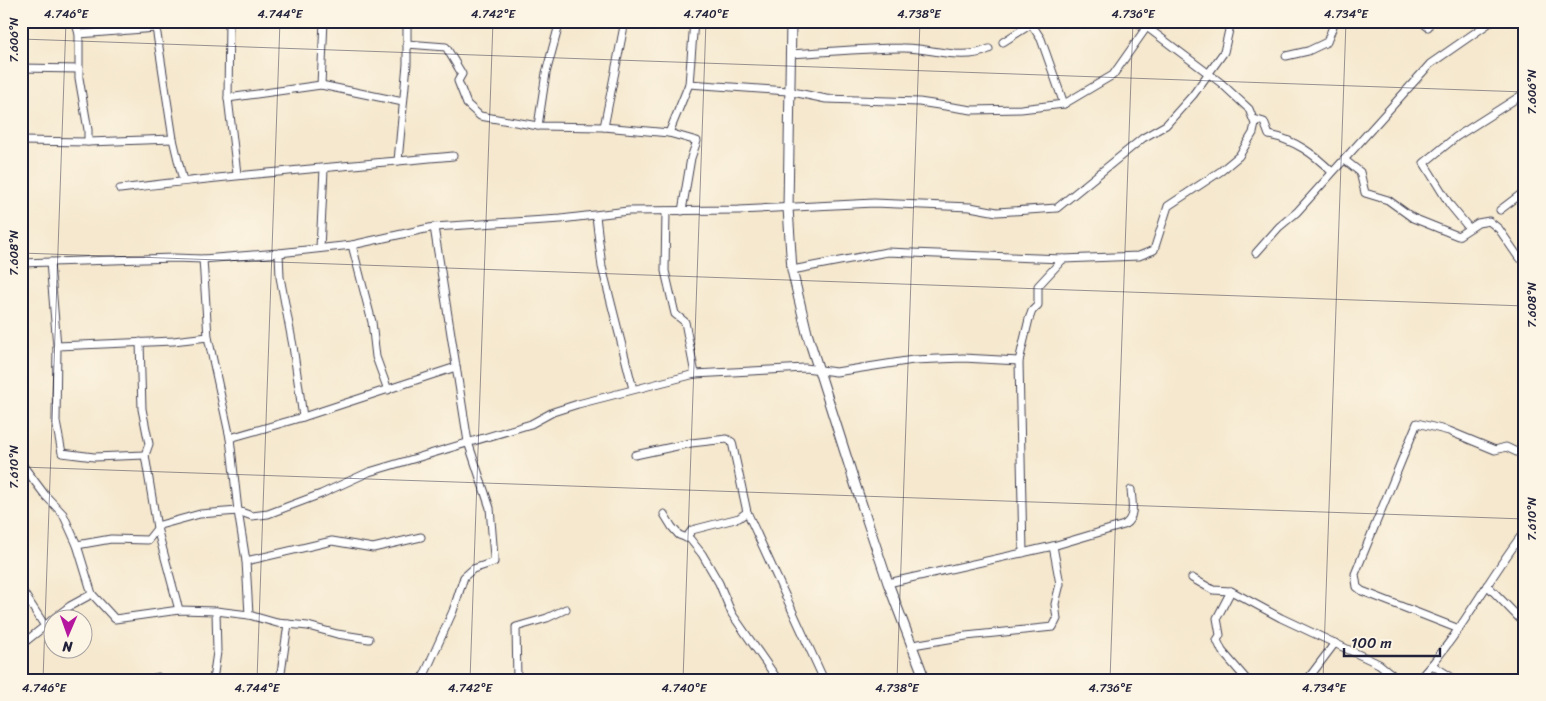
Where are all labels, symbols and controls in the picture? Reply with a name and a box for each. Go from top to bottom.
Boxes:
text: 4.746°E [44,3,89,25]
text: 4.744°E [258,3,304,25]
text: 4.742°E [471,3,516,25]
text: 4.740°E [684,3,730,25]
text: 4.738°E [897,3,942,25]
text: 4.736°E [1111,3,1156,25]
text: 4.734°E [1324,3,1369,25]
text: 7.606°N [3,17,25,63]
text: 7.606°N [1521,69,1543,115]
text: 7.608°N [3,230,25,276]
text: 7.608°N [1521,282,1543,328]
text: 7.610°N [3,445,25,489]
text: 7.610°N [1521,497,1543,541]
north arrow [42,608,92,658]
scale bar [1344,626,1440,658]
text: 100 m [1351,630,1392,656]
text: N [62,634,74,659]
text: 4.746°E [22,677,67,699]
text: 4.744°E [235,677,281,699]
text: 4.742°E [448,677,493,699]
text: 4.740°E [662,677,708,699]
text: 4.738°E [875,677,920,699]
text: 4.736°E [1088,677,1133,699]
text: 4.734°E [1302,677,1347,699]

